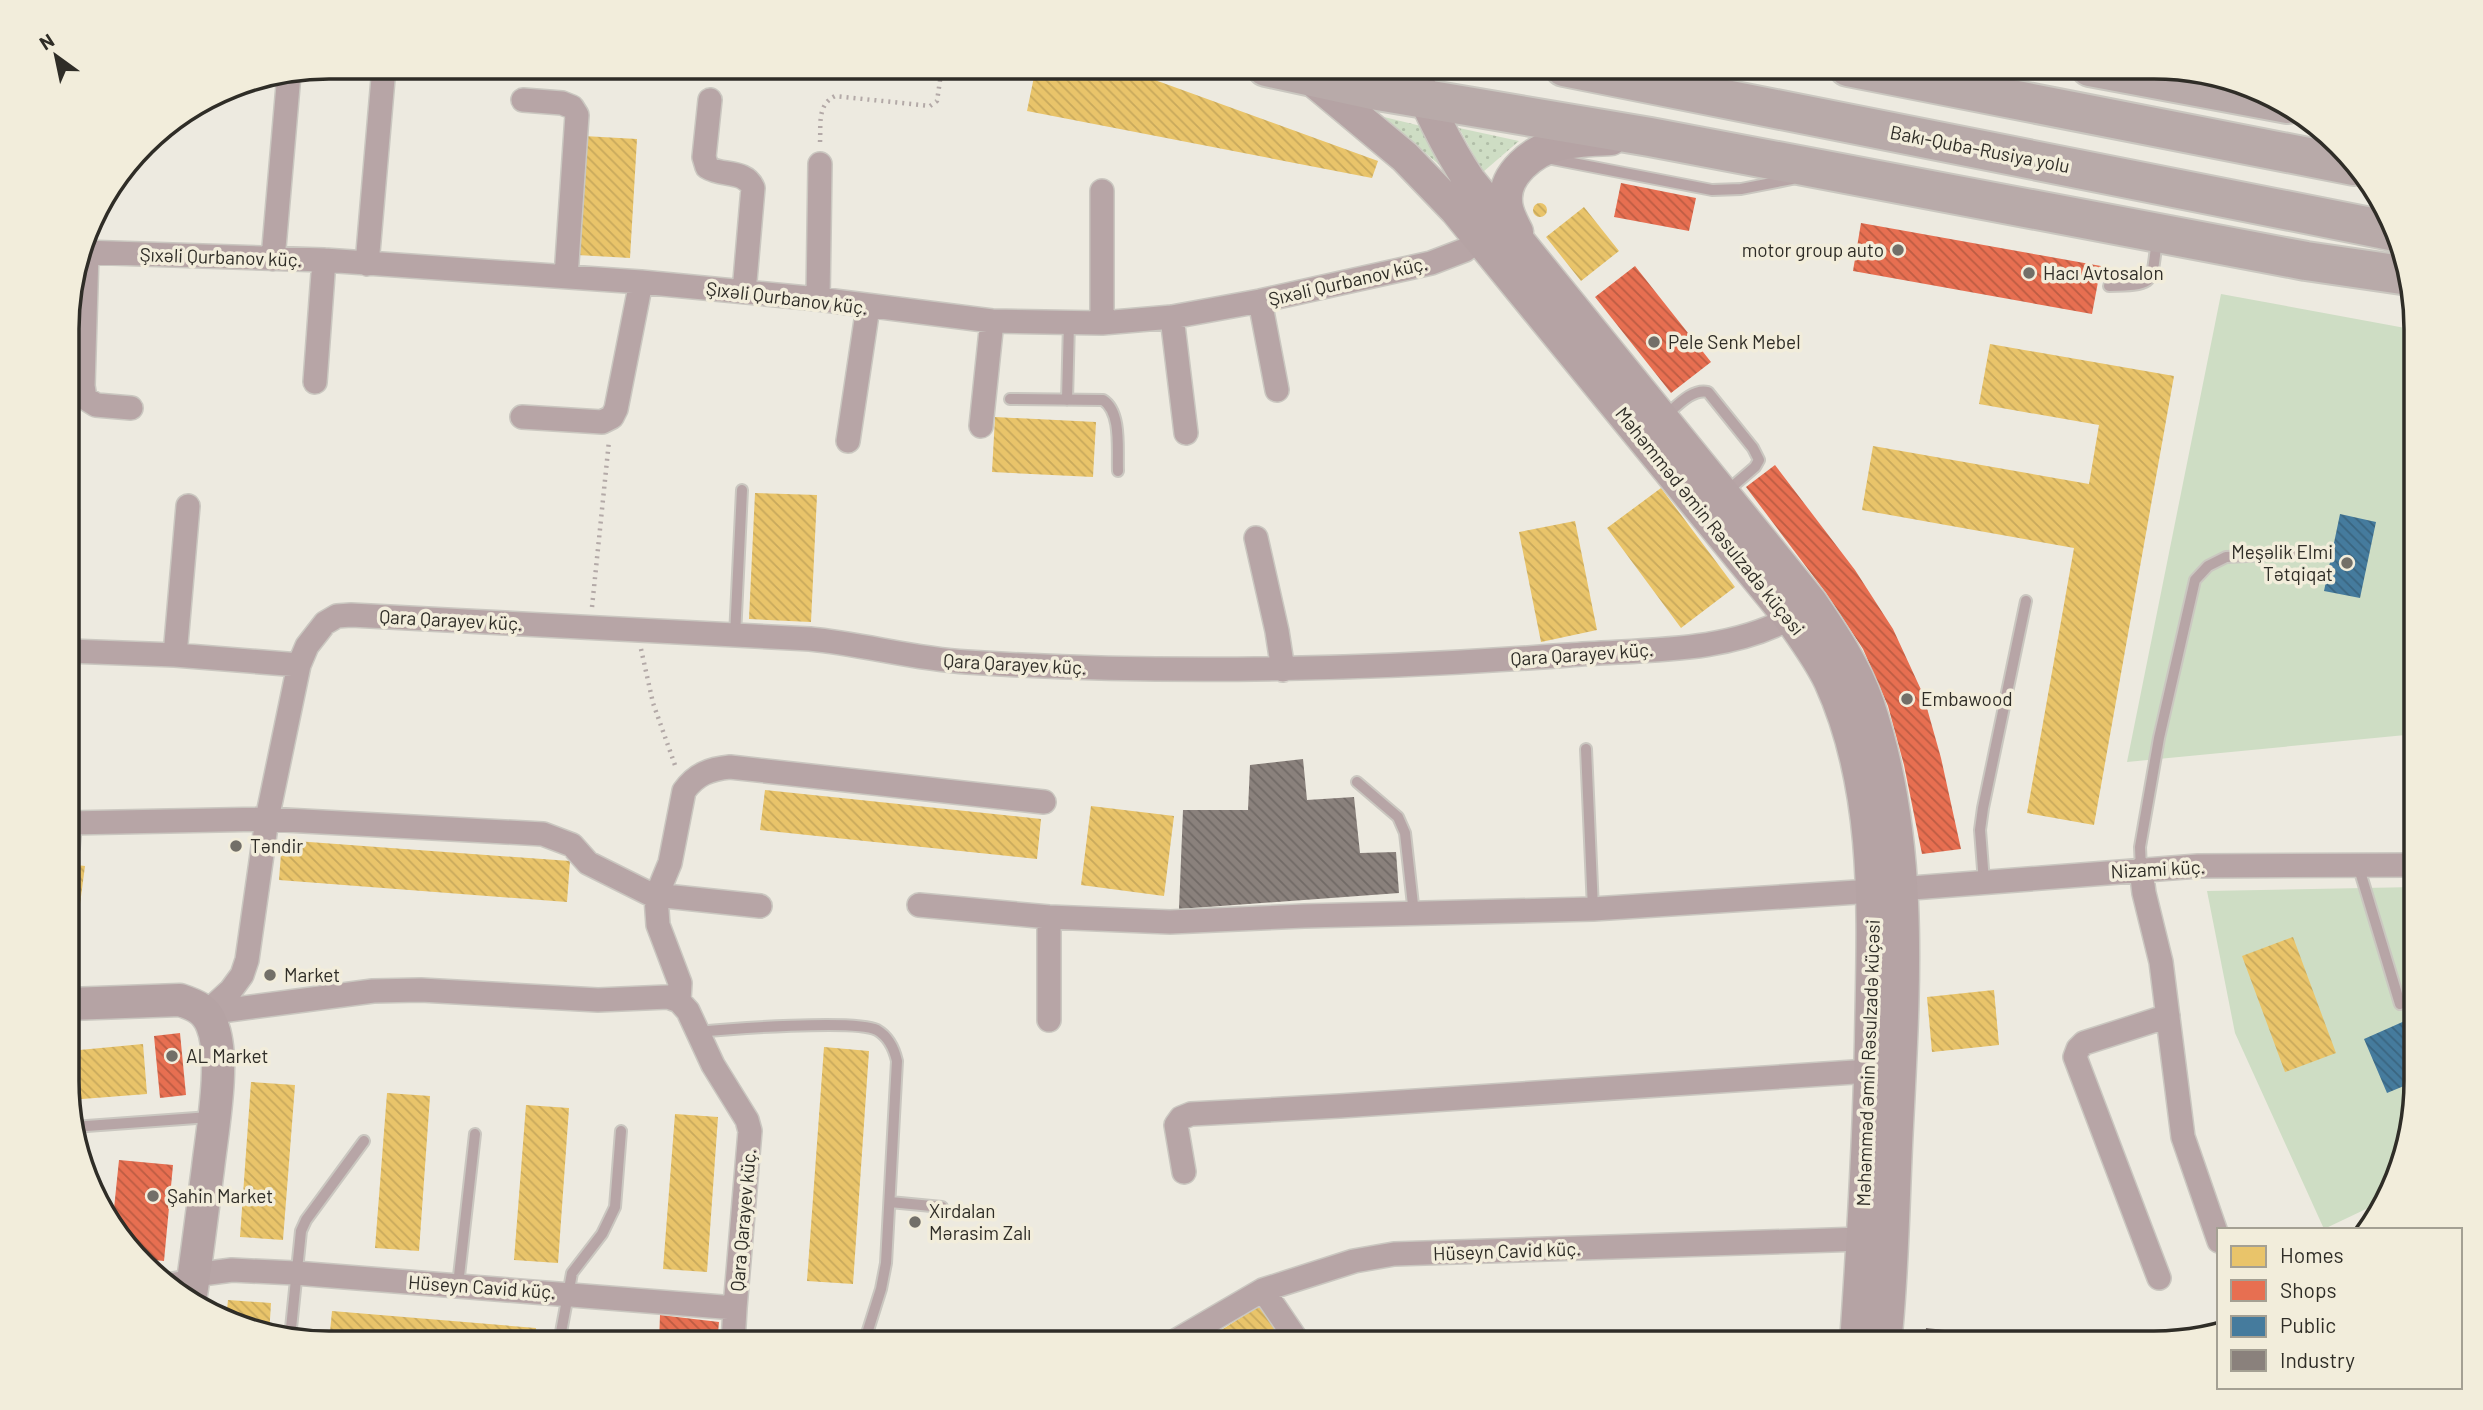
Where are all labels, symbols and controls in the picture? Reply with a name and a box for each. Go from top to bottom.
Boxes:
north arrow [21,21,91,91]
text: N [35,28,58,54]
street label: Bakı-Quba-Rusiya yolu [1888,120,2072,177]
place label: motor group auto [1742,238,1884,261]
street label: Şıxəli Qurbanov küç. [139,242,303,271]
marker: motor group auto [1890,242,1906,258]
street label: Şıxəli Qurbanov küç. [1266,251,1430,310]
place label: Hacı Avtosalon [2043,261,2164,284]
marker: Hacı Avtosalon [2021,265,2037,281]
street label: Şıxəli Qurbanov küç. [705,276,869,319]
place label: Pele Senk Mebel [1668,330,1801,353]
marker: Pele Senk Mebel [1646,334,1662,350]
street label: Məhəmməd Əmin Rəsulzadə küçəsi [1611,402,1810,640]
place label: Meşəlik Elmi Tətqiqat [2231,540,2333,585]
marker: Meşəlik Elmi Tətqiqat [2339,555,2355,571]
street label: Qara Qarayev küç. [379,604,523,635]
street label: Qara Qarayev küç. [1510,637,1654,670]
street label: Qara Qarayev küç. [943,648,1087,679]
place label: Embawood [1921,687,2013,710]
marker: Embawood [1899,691,1915,707]
place label: Təndir [250,834,303,857]
marker: Təndir [228,838,244,854]
street label: Nizami küç. [2110,855,2206,882]
street label: Məhəmməd Əmin Rəsulzadə küçəsi [1851,919,1884,1207]
place label: Market [284,963,340,986]
marker: Market [262,967,278,983]
place label: AL Market [186,1044,268,1067]
marker: AL Market [164,1048,180,1064]
street label: Qara Qarayev küç. [725,1148,760,1292]
place label: Şahin Market [167,1184,273,1207]
marker: Şahin Market [145,1188,161,1204]
place label: Xırdalan Mərasim Zalı [929,1199,1031,1244]
marker: Xırdalan Mərasim Zalı [907,1214,923,1230]
legend [2217,1228,2462,1389]
street label: Hüseyn Cavid küç. [1433,1236,1581,1265]
text: Homes [2280,1242,2344,1267]
street label: Hüseyn Cavid küç. [407,1270,557,1303]
text: Shops [2280,1277,2337,1302]
text: Public [2280,1312,2336,1337]
text: Industry [2280,1347,2355,1372]

